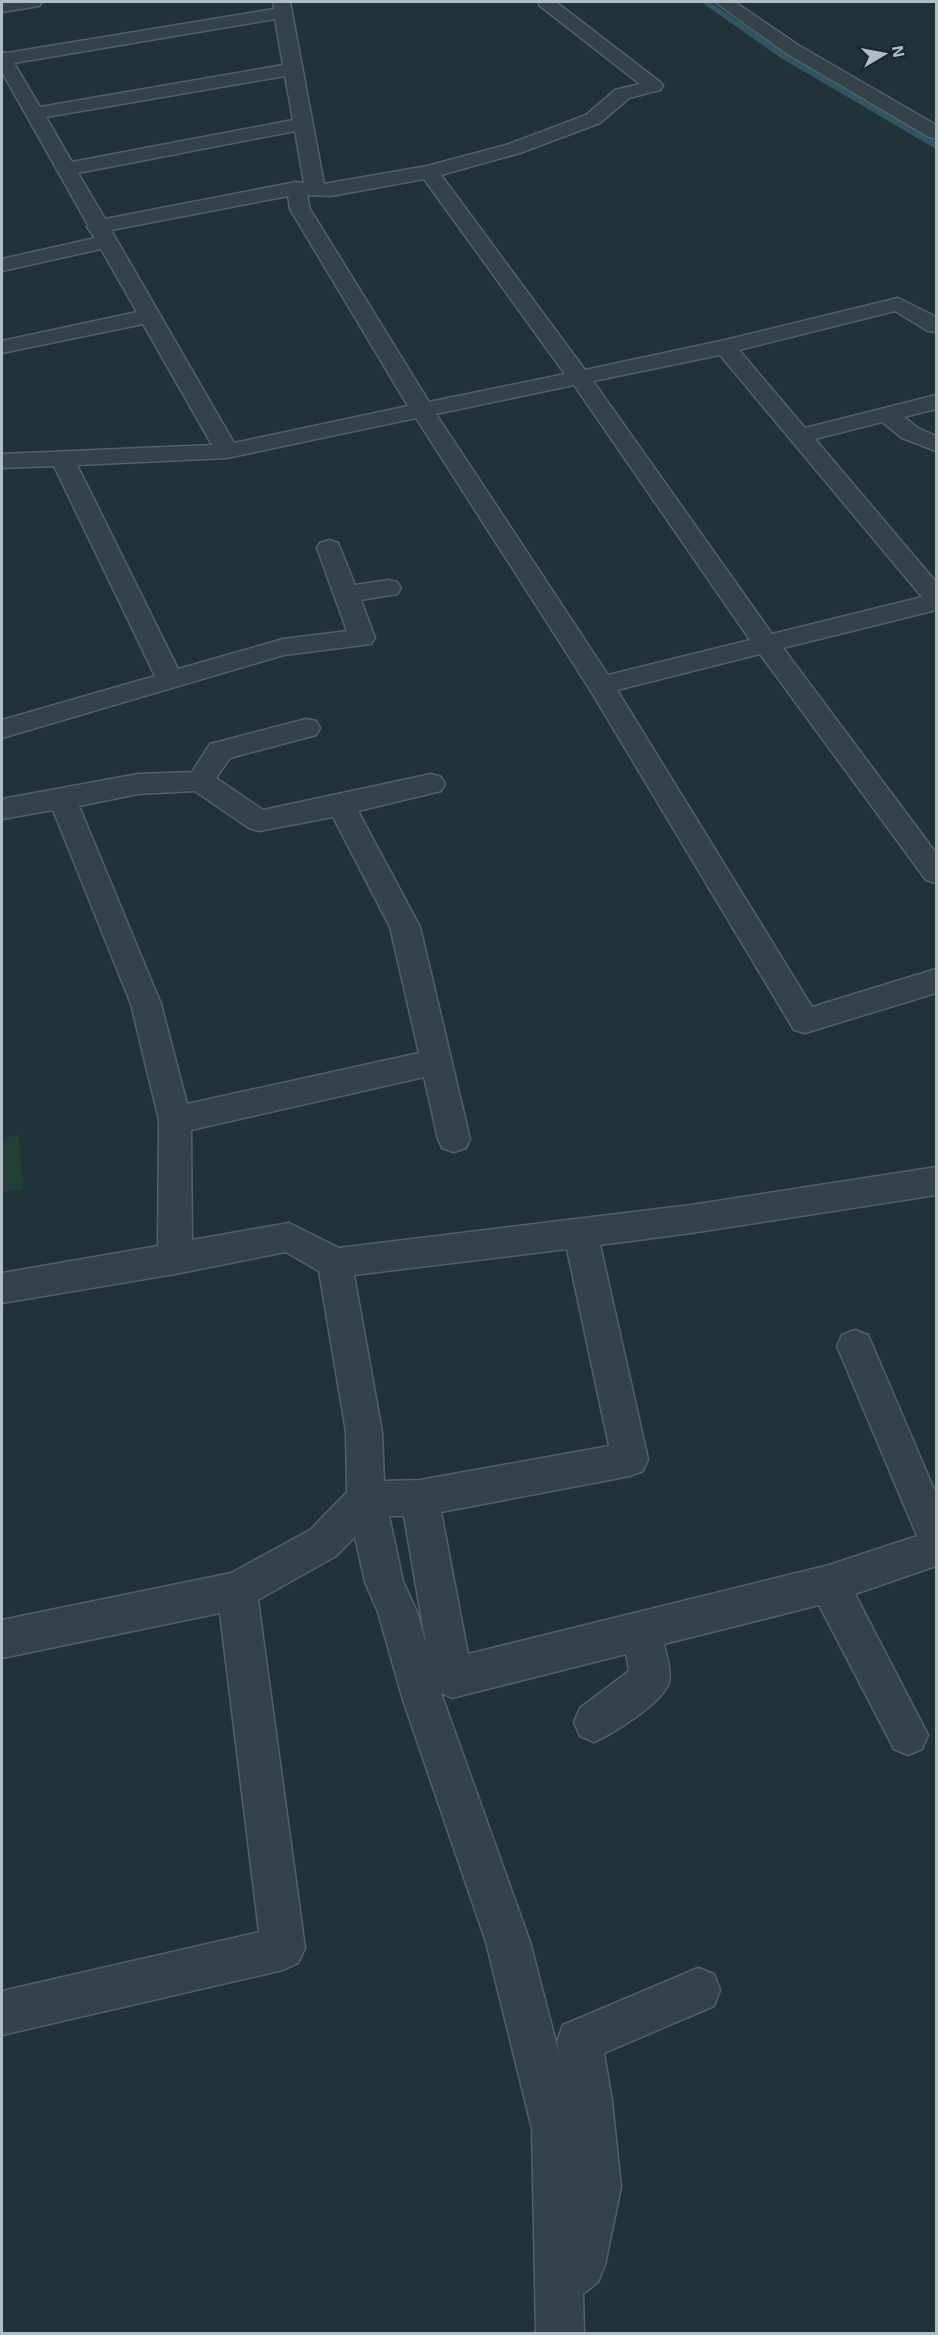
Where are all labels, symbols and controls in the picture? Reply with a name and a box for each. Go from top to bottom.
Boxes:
north arrow [854,24,914,84]
text: N [889,44,910,59]

